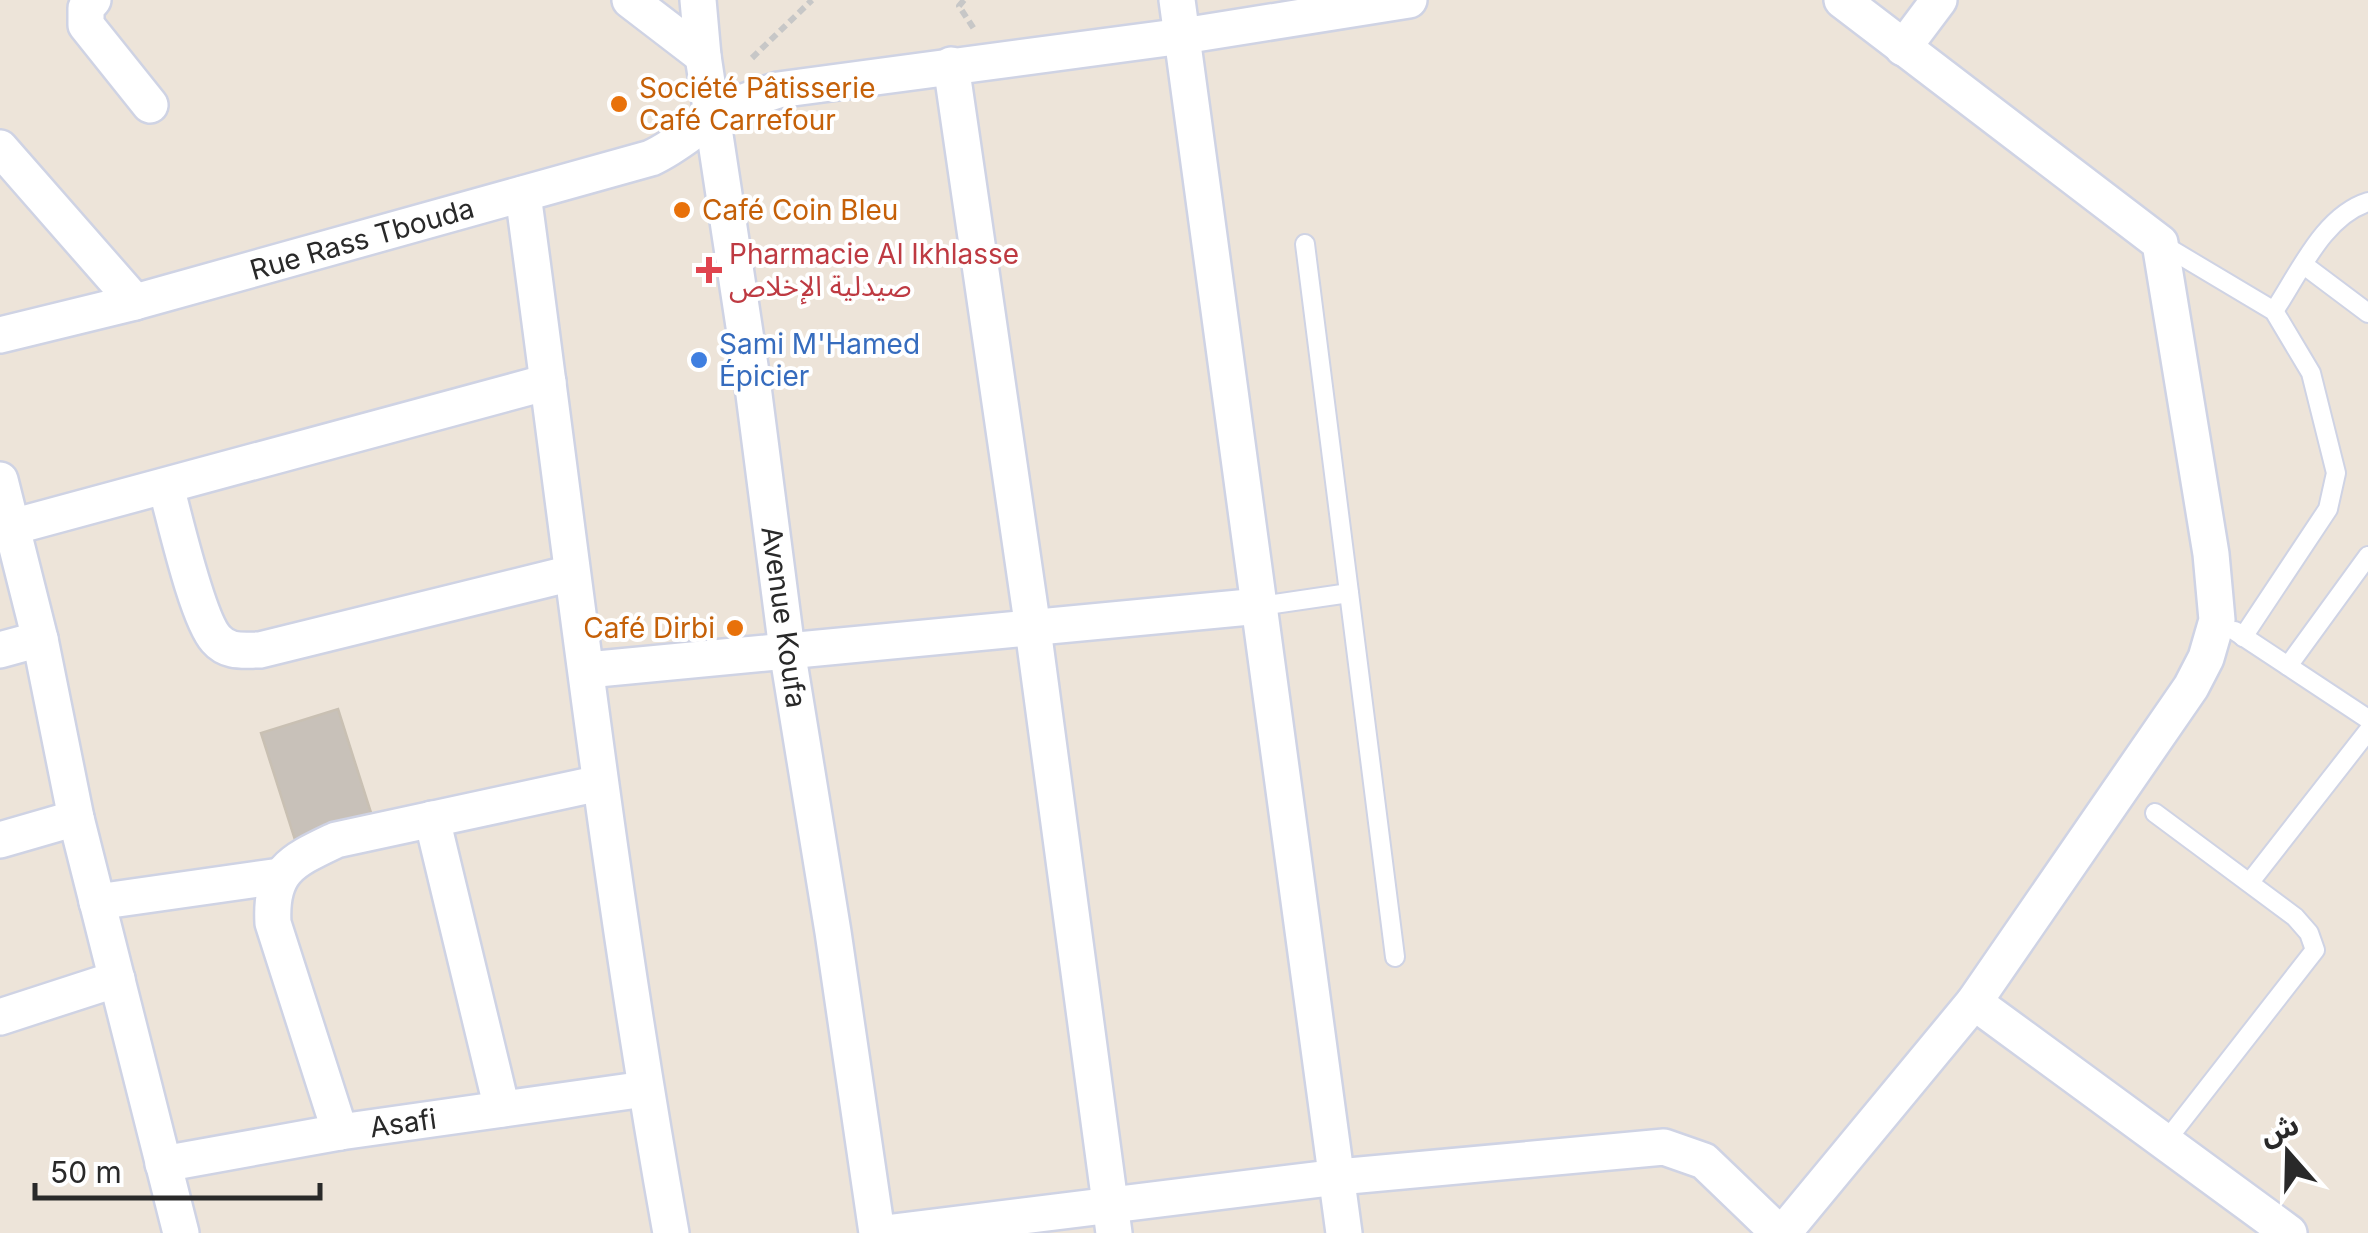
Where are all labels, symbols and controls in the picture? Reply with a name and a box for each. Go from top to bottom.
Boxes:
place label: Société Pâtisserie Café Carrefour [639,71,875,137]
marker: Société Pâtisserie Café Carrefour [608,93,630,115]
street label: Rue Rass Tbouda [246,191,478,287]
place label: Café Coin Bleu [702,193,898,227]
marker: Café Coin Bleu [671,199,693,221]
place label: Pharmacie Al Ikhlasse صيدلية الإخلاص [729,237,1019,305]
marker: Pharmacie Al Ikhlasse صيدلية الإخلاص [698,259,720,281]
place label: Sami M'Hamed Épicier [719,327,920,393]
marker: Sami M'Hamed Épicier [688,349,710,371]
street label: Avenue Koufa [754,524,814,710]
place label: Café Dirbi [583,611,715,645]
marker: Café Dirbi [724,617,746,639]
street label: Asafi [367,1102,439,1144]
north arrow [2238,1103,2338,1203]
text: ش [2256,1107,2303,1152]
scale bar [35,1138,320,1200]
text: 50 m [50,1154,122,1190]

